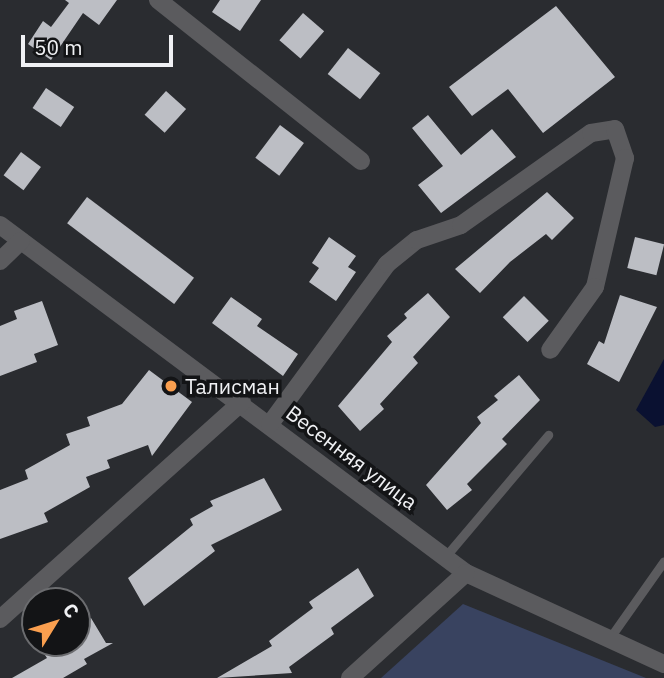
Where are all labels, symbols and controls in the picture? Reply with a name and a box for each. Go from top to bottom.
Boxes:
scale bar [24,21,177,65]
text: 50 m [34,33,83,61]
place label: Талисман [185,373,280,399]
marker: Талисман [163,378,179,394]
street label: Весенняя улица [282,400,422,514]
north arrow [21,587,91,657]
text: С [58,598,84,623]

